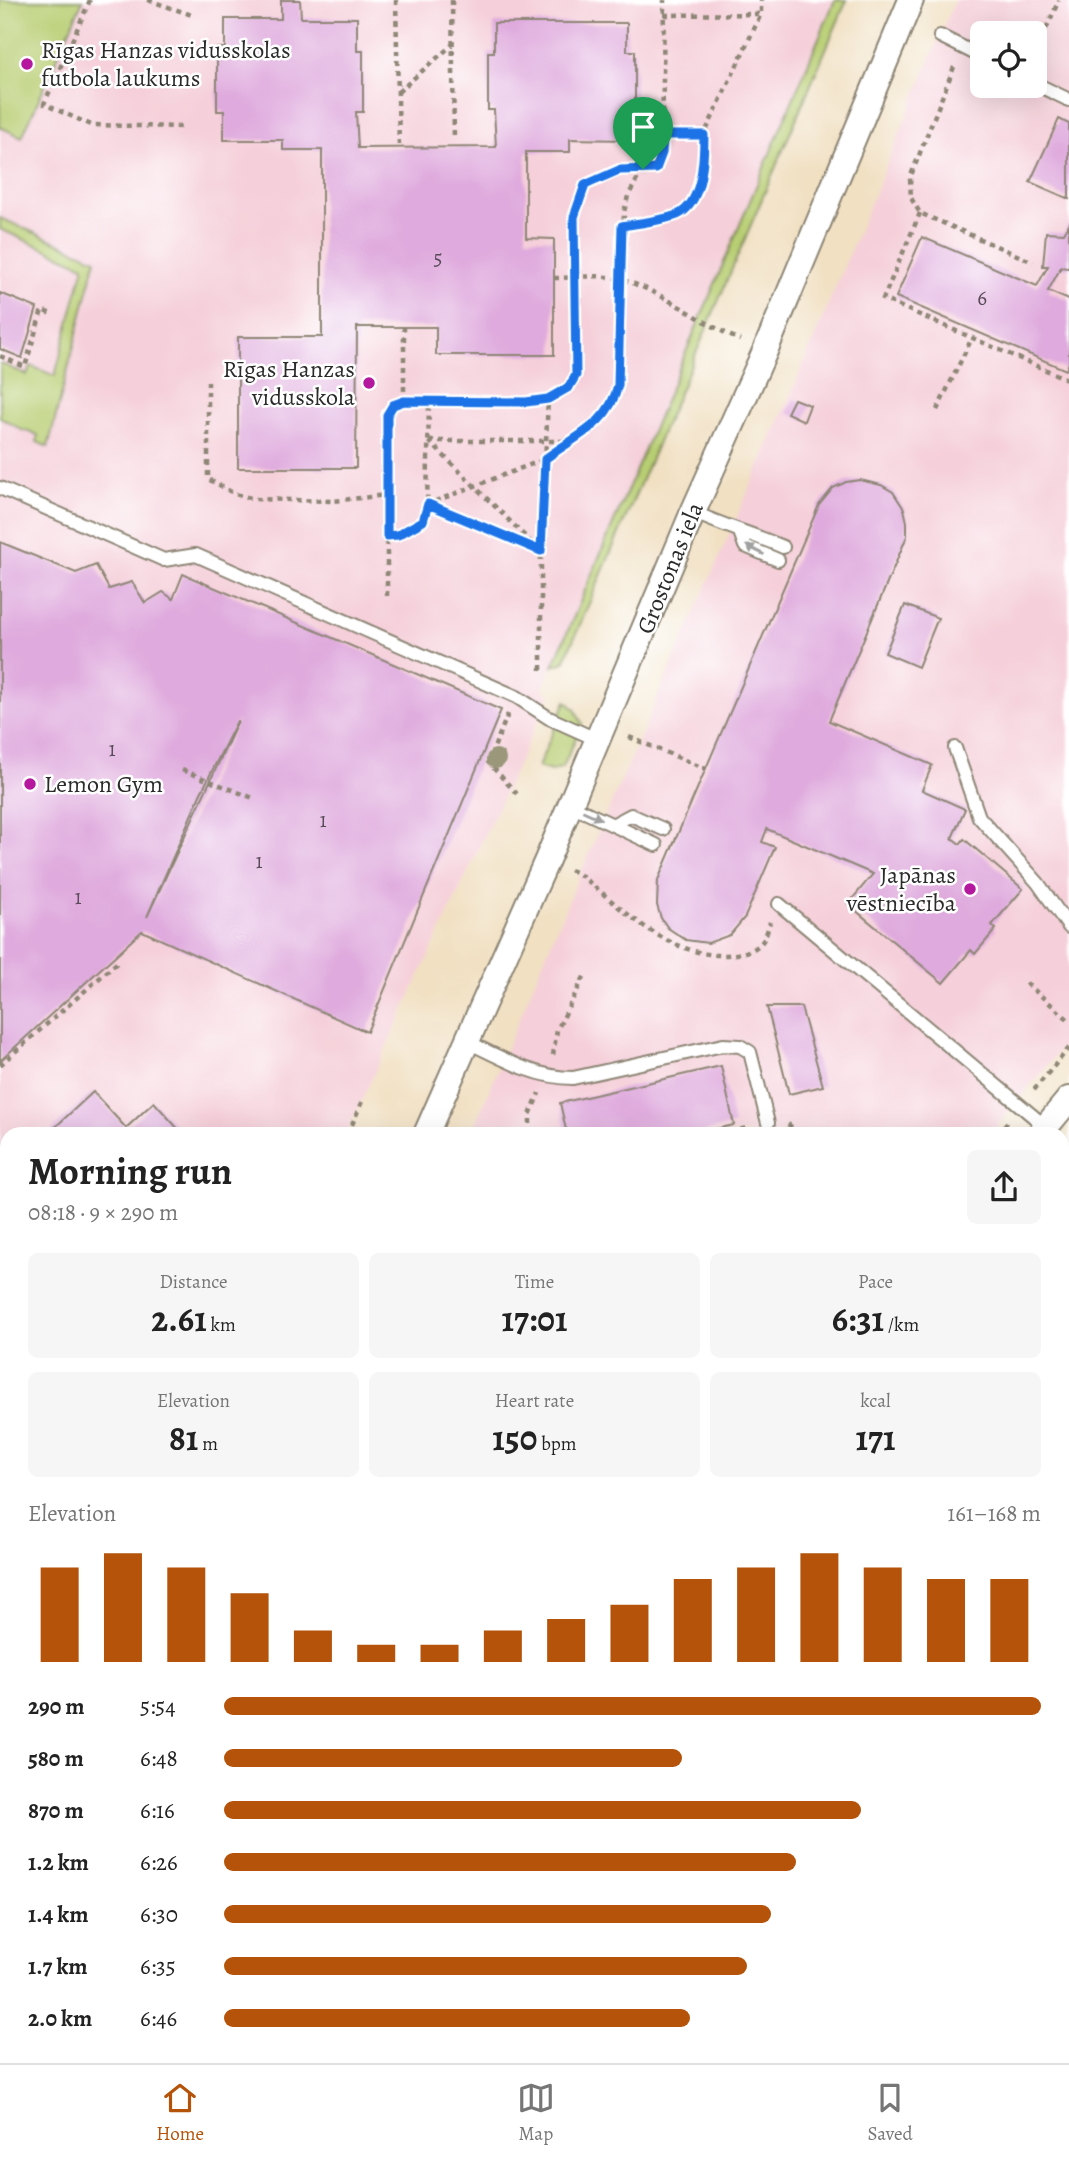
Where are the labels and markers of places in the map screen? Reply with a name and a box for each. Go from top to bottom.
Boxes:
place label: Rīgas Hanzas vidusskolas futbola laukums [41,34,291,94]
marker: Rīgas Hanzas vidusskolas futbola laukums [19,56,35,72]
pin [613,97,673,169]
place label: Rīgas Hanzas vidusskola [223,353,356,413]
marker: Rīgas Hanzas vidusskola [361,375,377,391]
place label: Lemon Gym [44,768,163,800]
marker: Lemon Gym [22,776,38,792]
place label: Japānas vēstniecība [845,859,957,919]
marker: Japānas vēstniecība [962,881,978,897]

